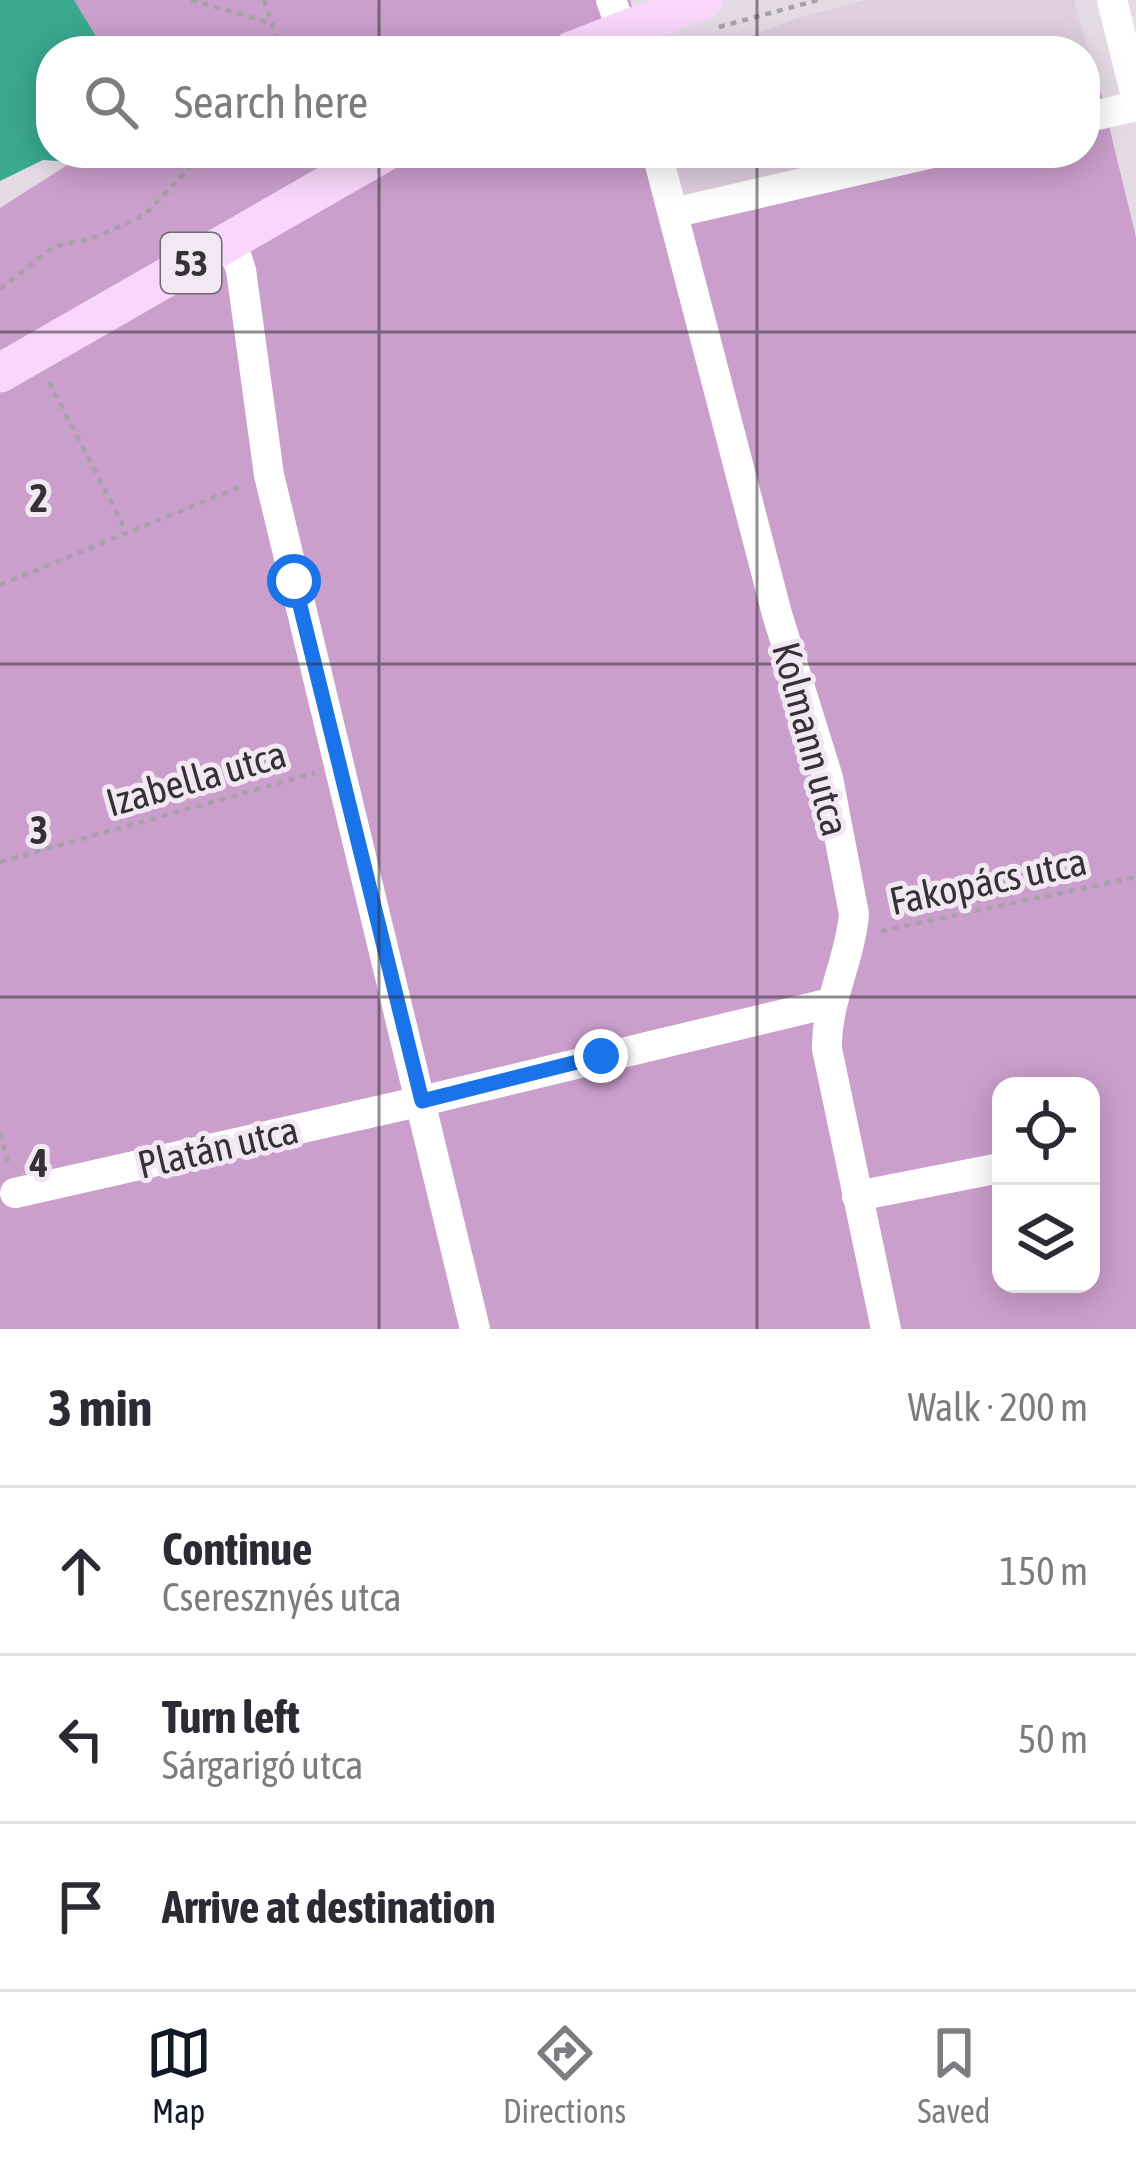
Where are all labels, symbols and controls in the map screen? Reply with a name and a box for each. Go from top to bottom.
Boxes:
search box [36,36,1100,168]
icon: search [78,69,144,135]
text: Search here [174,76,368,128]
road number: 53 [161,233,221,293]
text: 2 [30,476,48,520]
route start [267,554,321,608]
street label: Kolmann utca [764,637,858,841]
street label: Izabella utca [101,731,291,825]
text: 3 [30,808,48,852]
street label: Fakopács utca [886,839,1090,923]
route end [574,1029,628,1083]
map controls [992,1077,1100,1293]
button: locate [992,1077,1100,1185]
street label: Platán utca [133,1107,303,1187]
text: 4 [29,1141,48,1185]
button: layers [992,1185,1100,1293]
text: 3 min [48,1378,152,1437]
text: Walk · 200 m [908,1385,1088,1429]
text: Continue [162,1523,313,1575]
icon: ahead [48,1538,114,1604]
text: 150 m [1000,1549,1088,1593]
text: Cseresznyés utca [162,1575,402,1619]
text: Turn left [162,1691,300,1743]
icon: left [48,1706,114,1772]
text: 50 m [1018,1717,1088,1761]
text: Sárgarigó utca [162,1743,363,1787]
icon: arrive [48,1874,114,1940]
text: Arrive at destination [162,1881,496,1933]
tab: Map [146,2020,212,2130]
tab: Directions [503,2020,626,2130]
tab: Saved [917,2020,990,2130]

